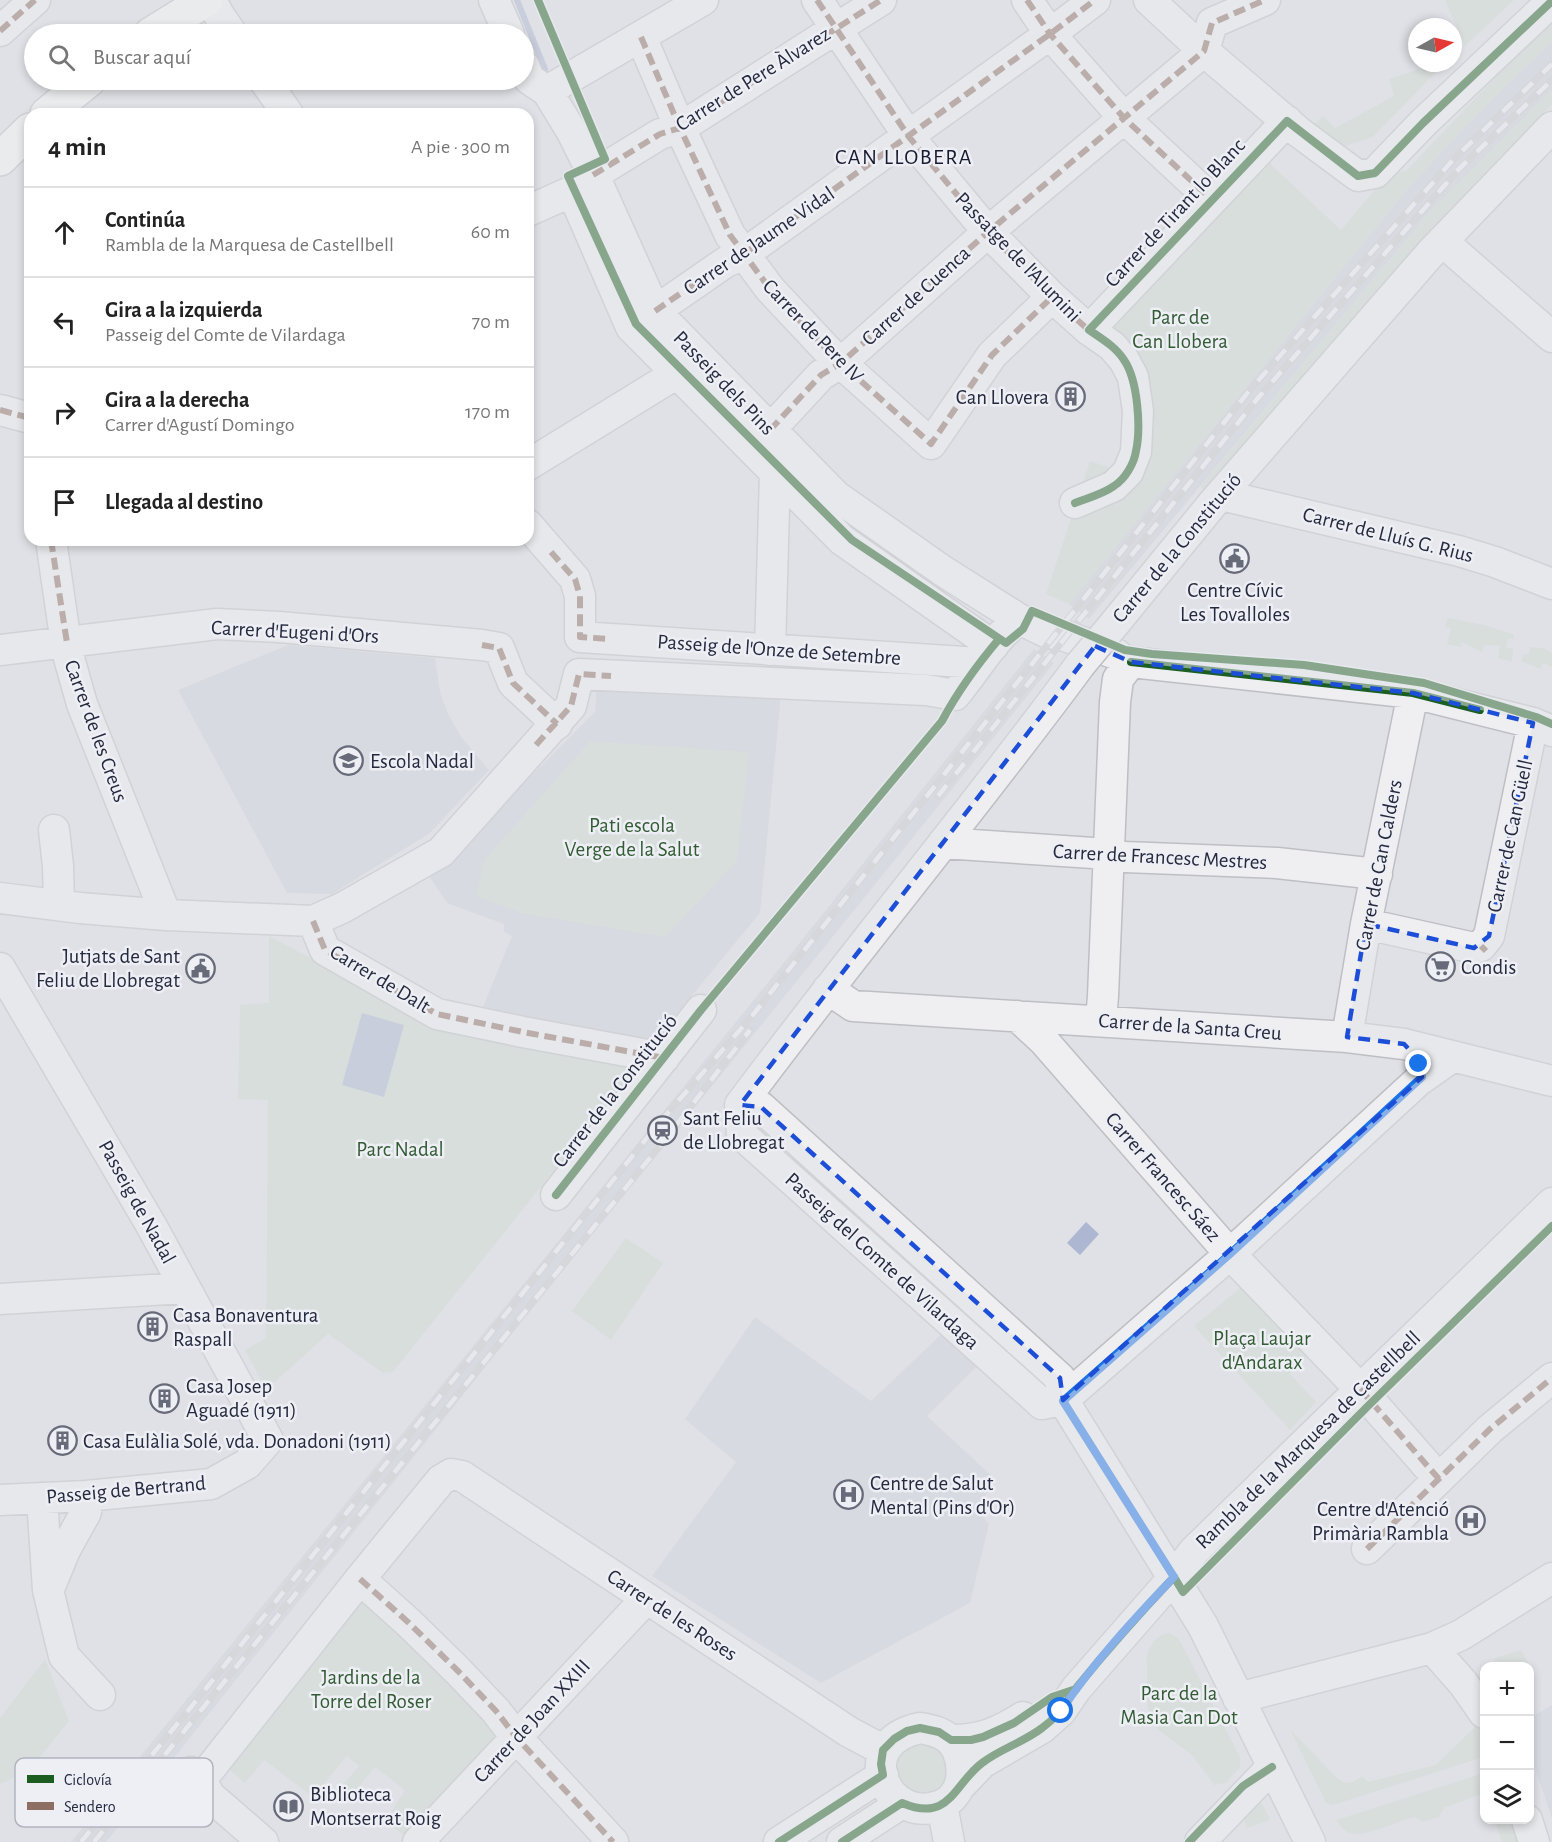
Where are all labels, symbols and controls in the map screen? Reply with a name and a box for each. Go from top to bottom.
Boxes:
north arrow [1408,18,1462,72]
street label: Carrer de Pere Àlvarez [671,21,834,135]
search box [24,24,534,90]
icon: search [45,41,78,74]
text: Buscar aquí [93,46,191,68]
text: 4 min [48,134,107,160]
street label: Carrer de Tirant lo Blanc [1101,135,1249,291]
text: A pie · 300 m [411,137,510,157]
district label: CAN LLOBERA [835,146,973,168]
street label: Carrer de Jaume Vidal [680,183,838,299]
street label: Passatge de l'Alumini [951,188,1085,326]
text: Continúa [105,209,185,231]
icon: ahead [48,216,81,249]
text: 60 m [471,222,510,242]
text: Rambla de la Marquesa de Castellbell [105,235,394,255]
street label: Carrer de Cuenca [858,242,974,350]
street label: Carrer de Pere IV [759,275,867,387]
text: Gira a la izquierda [105,299,263,321]
icon: left [48,306,81,339]
park label: Parc de Can Llobera [1132,307,1228,352]
text: 70 m [472,312,510,332]
text: Passeig del Comte de Vilardaga [105,325,346,345]
street label: Passeig dels Pins [669,327,779,439]
building icon: Can Llovera [1054,381,1086,413]
place label: Can Llovera [956,387,1049,408]
text: Gira a la derecha [105,389,250,411]
icon: right [48,396,81,429]
text: 170 m [465,402,510,422]
text: Carrer d'Agustí Domingo [105,415,295,435]
street label: Carrer de la Constitució [1108,469,1246,627]
icon: arrive [48,486,81,519]
text: Llegada al destino [105,491,263,513]
street label: Carrer de Lluís G. Rius [1301,504,1475,566]
public building icon: Centre Cívic Les Tovalloles [1219,543,1251,575]
place label: Centre Cívic Les Tovalloles [1180,580,1290,625]
street label: Carrer d'Eugeni d'Ors [211,617,379,647]
street label: Passeig de l'Onze de Setembre [656,631,902,669]
street label: Carrer de les Creus [61,657,131,805]
school or university icon: Escola Nadal [333,745,365,777]
place label: Escola Nadal [370,751,474,772]
street label: Carrer de Can Güell [1484,758,1536,914]
street label: Carrer de Can Calders [1352,778,1406,952]
park label: Pati escola Verge de la Salut [565,815,700,860]
street label: Carrer de Francesc Mestres [1052,841,1268,873]
street label: Carrer de Dalt [326,941,434,1017]
place label: Jutjats de Sant Feliu de Llobregat [36,946,180,991]
supermarket icon: Condis [1424,951,1456,983]
public building icon: Jutjats de Sant Feliu de Llobregat [185,952,217,984]
place label: Condis [1461,957,1516,978]
street label: Carrer de la Constitució [549,1010,681,1172]
street label: Carrer de la Santa Creu [1098,1010,1283,1044]
route end [1405,1050,1431,1076]
place label: Sant Feliu de Llobregat [683,1108,785,1153]
street label: Carrer Francesc Sáez [1101,1108,1225,1246]
station icon: Sant Feliu de Llobregat [646,1114,678,1146]
street label: Passeig de Nadal [94,1137,180,1267]
park label: Parc Nadal [356,1139,444,1160]
street label: Passeig del Comte de Vilardaga [781,1169,983,1354]
place label: Casa Bonaventura Raspall [173,1305,319,1350]
building icon: Casa Bonaventura Raspall [136,1311,168,1343]
street label: Rambla de la Marquesa de Castellbell [1192,1327,1424,1553]
park label: Plaça Laujar d'Andarax [1213,1328,1311,1373]
place label: Casa Josep Aguadé (1911) [186,1376,297,1421]
building icon: Casa Josep Aguadé (1911) [149,1382,181,1414]
building icon: Casa Eulàlia Solé, vda. Donadoni (1911) [46,1425,78,1457]
place label: Casa Eulàlia Solé, vda. Donadoni (1911) [83,1431,392,1452]
street label: Passeig de Bertrand [45,1473,207,1507]
place label: Centre de Salut Mental (Pins d'Or) [870,1473,1015,1518]
hospital icon: Centre de Salut Mental (Pins d'Or) [833,1479,865,1511]
place label: Centre d'Atenció Primària Rambla [1312,1499,1449,1544]
hospital icon: Centre d'Atenció Primària Rambla [1454,1505,1486,1537]
street label: Carrer de les Roses [603,1565,741,1665]
street label: Carrer de Joan XXIII [470,1655,594,1787]
map controls [1480,1662,1534,1824]
button: + [1480,1662,1534,1716]
park label: Jardins de la Torre del Roser [311,1667,431,1712]
park label: Parc de la Masia Can Dot [1120,1683,1238,1728]
route start [1047,1697,1073,1723]
button: − [1480,1716,1534,1770]
legend [15,1758,213,1827]
button: layers [1480,1770,1534,1824]
text: Ciclovía [64,1772,112,1788]
place label: Biblioteca Montserrat Roig [310,1784,442,1829]
library icon: Biblioteca Montserrat Roig [273,1790,305,1822]
text: Sendero [64,1799,116,1815]

